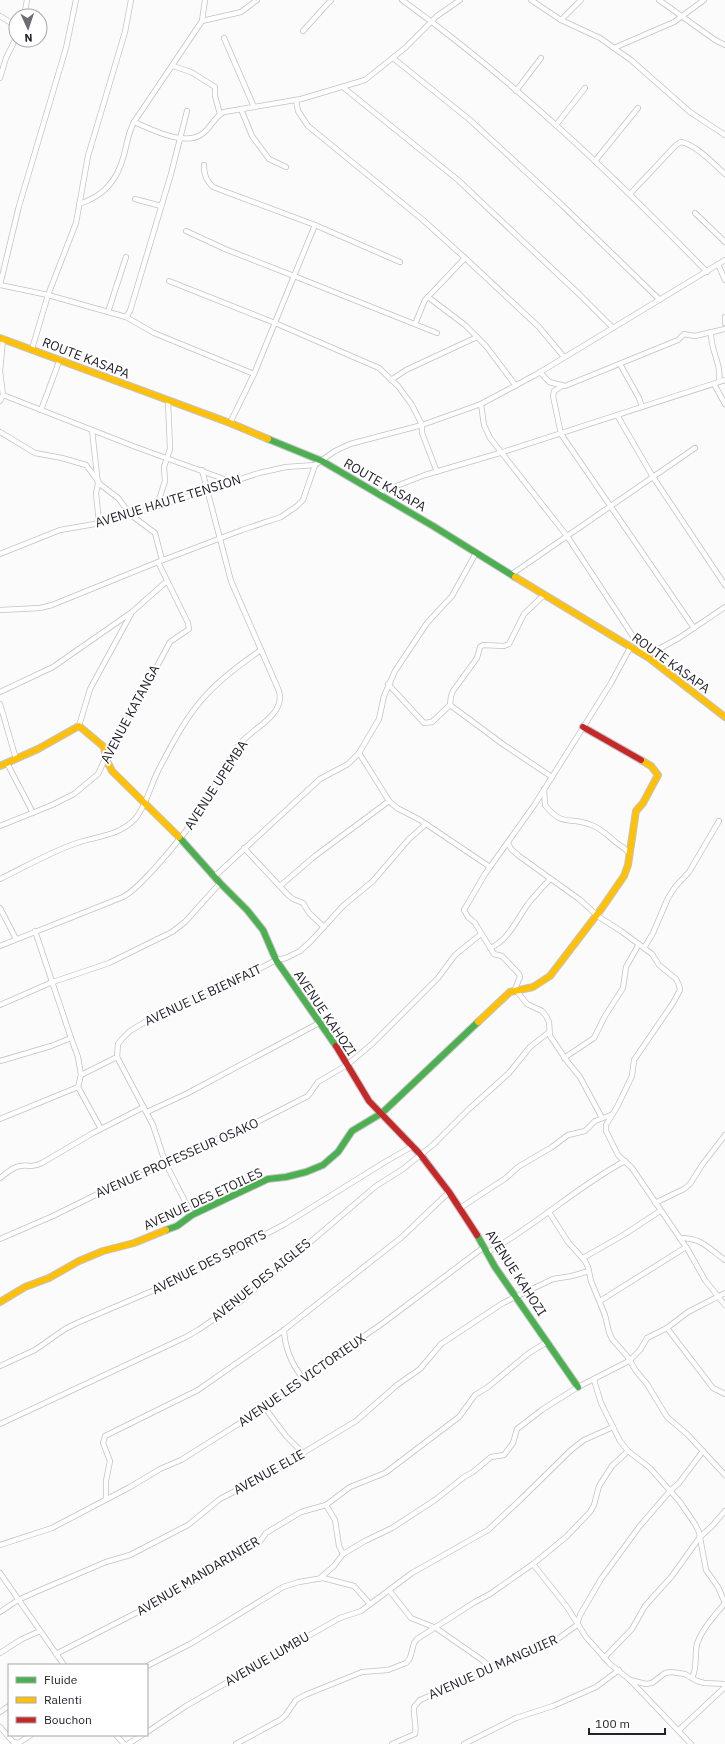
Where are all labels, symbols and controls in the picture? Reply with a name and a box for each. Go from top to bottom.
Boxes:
north arrow [8,8,48,48]
text: N [24,31,33,45]
street label: ROUTE KASAPA [40,334,133,383]
street label: ROUTE KASAPA [341,455,430,516]
street label: AVENUE HAUTE TENSION [93,471,243,531]
street label: ROUTE KASAPA [629,629,714,697]
street label: AVENUE KATANGA [97,661,163,766]
street label: AVENUE UPEMBA [181,736,252,833]
street label: AVENUE LE BIENFAIT [142,960,265,1030]
street label: AVENUE KAHOZI [290,967,360,1059]
street label: AVENUE PROFESSEUR OSAKO [93,1114,261,1202]
street label: AVENUE DES ETOILES [141,1164,265,1234]
street label: AVENUE DES SPORTS [149,1226,269,1298]
street label: AVENUE KAHOZI [482,1227,550,1319]
street label: AVENUE DES AIGLES [208,1235,314,1325]
street label: AVENUE LES VICTORIEUX [235,1329,369,1431]
street label: AVENUE ELIE [230,1445,308,1499]
street label: AVENUE MANDARINIER [133,1532,263,1620]
street label: AVENUE LUMBU [222,1628,312,1690]
street label: AVENUE DU MANGUIER [426,1631,560,1703]
legend [8,1664,148,1736]
text: Fluide [44,1672,78,1687]
text: Ralenti [44,1692,82,1707]
scale bar [589,1710,665,1736]
text: Bouchon [44,1712,92,1727]
text: 100 m [595,1716,630,1731]

